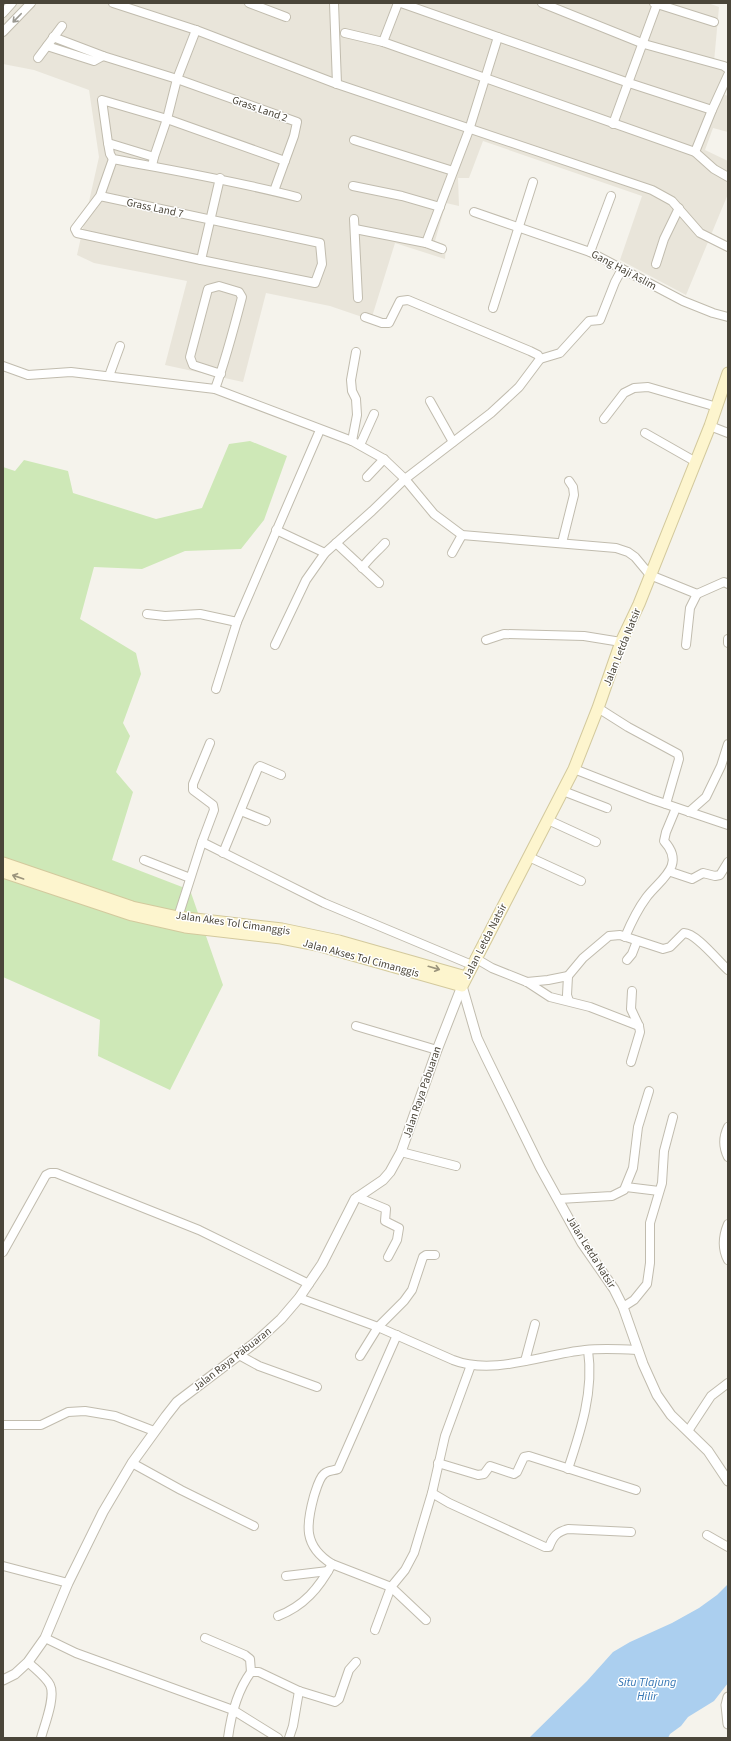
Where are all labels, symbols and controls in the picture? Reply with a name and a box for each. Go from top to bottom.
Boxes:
one-way arrow [12,13,22,23]
street label: Grass Land 2 [230,92,290,126]
street label: Grass Land 7 [125,195,185,221]
street label: Gang Haji Aslim [589,246,659,294]
street label: Jalan Letda Natsir [600,606,644,688]
one-way arrow [12,872,24,880]
street label: Jalan Letda Natsir [460,901,511,981]
street label: Jalan Akes Tol Cimanggis [175,908,291,938]
street label: Jalan Akses Tol Cimanggis [301,935,421,981]
one-way arrow [427,965,440,972]
street label: Jalan Raya Pabuaran [399,1044,445,1140]
street label: Jalan Letda Natsir [563,1213,619,1291]
street label: Jalan Raya Pabuaran [190,1324,274,1394]
water label: Situ Tlajung Hilir [618,1674,676,1705]

